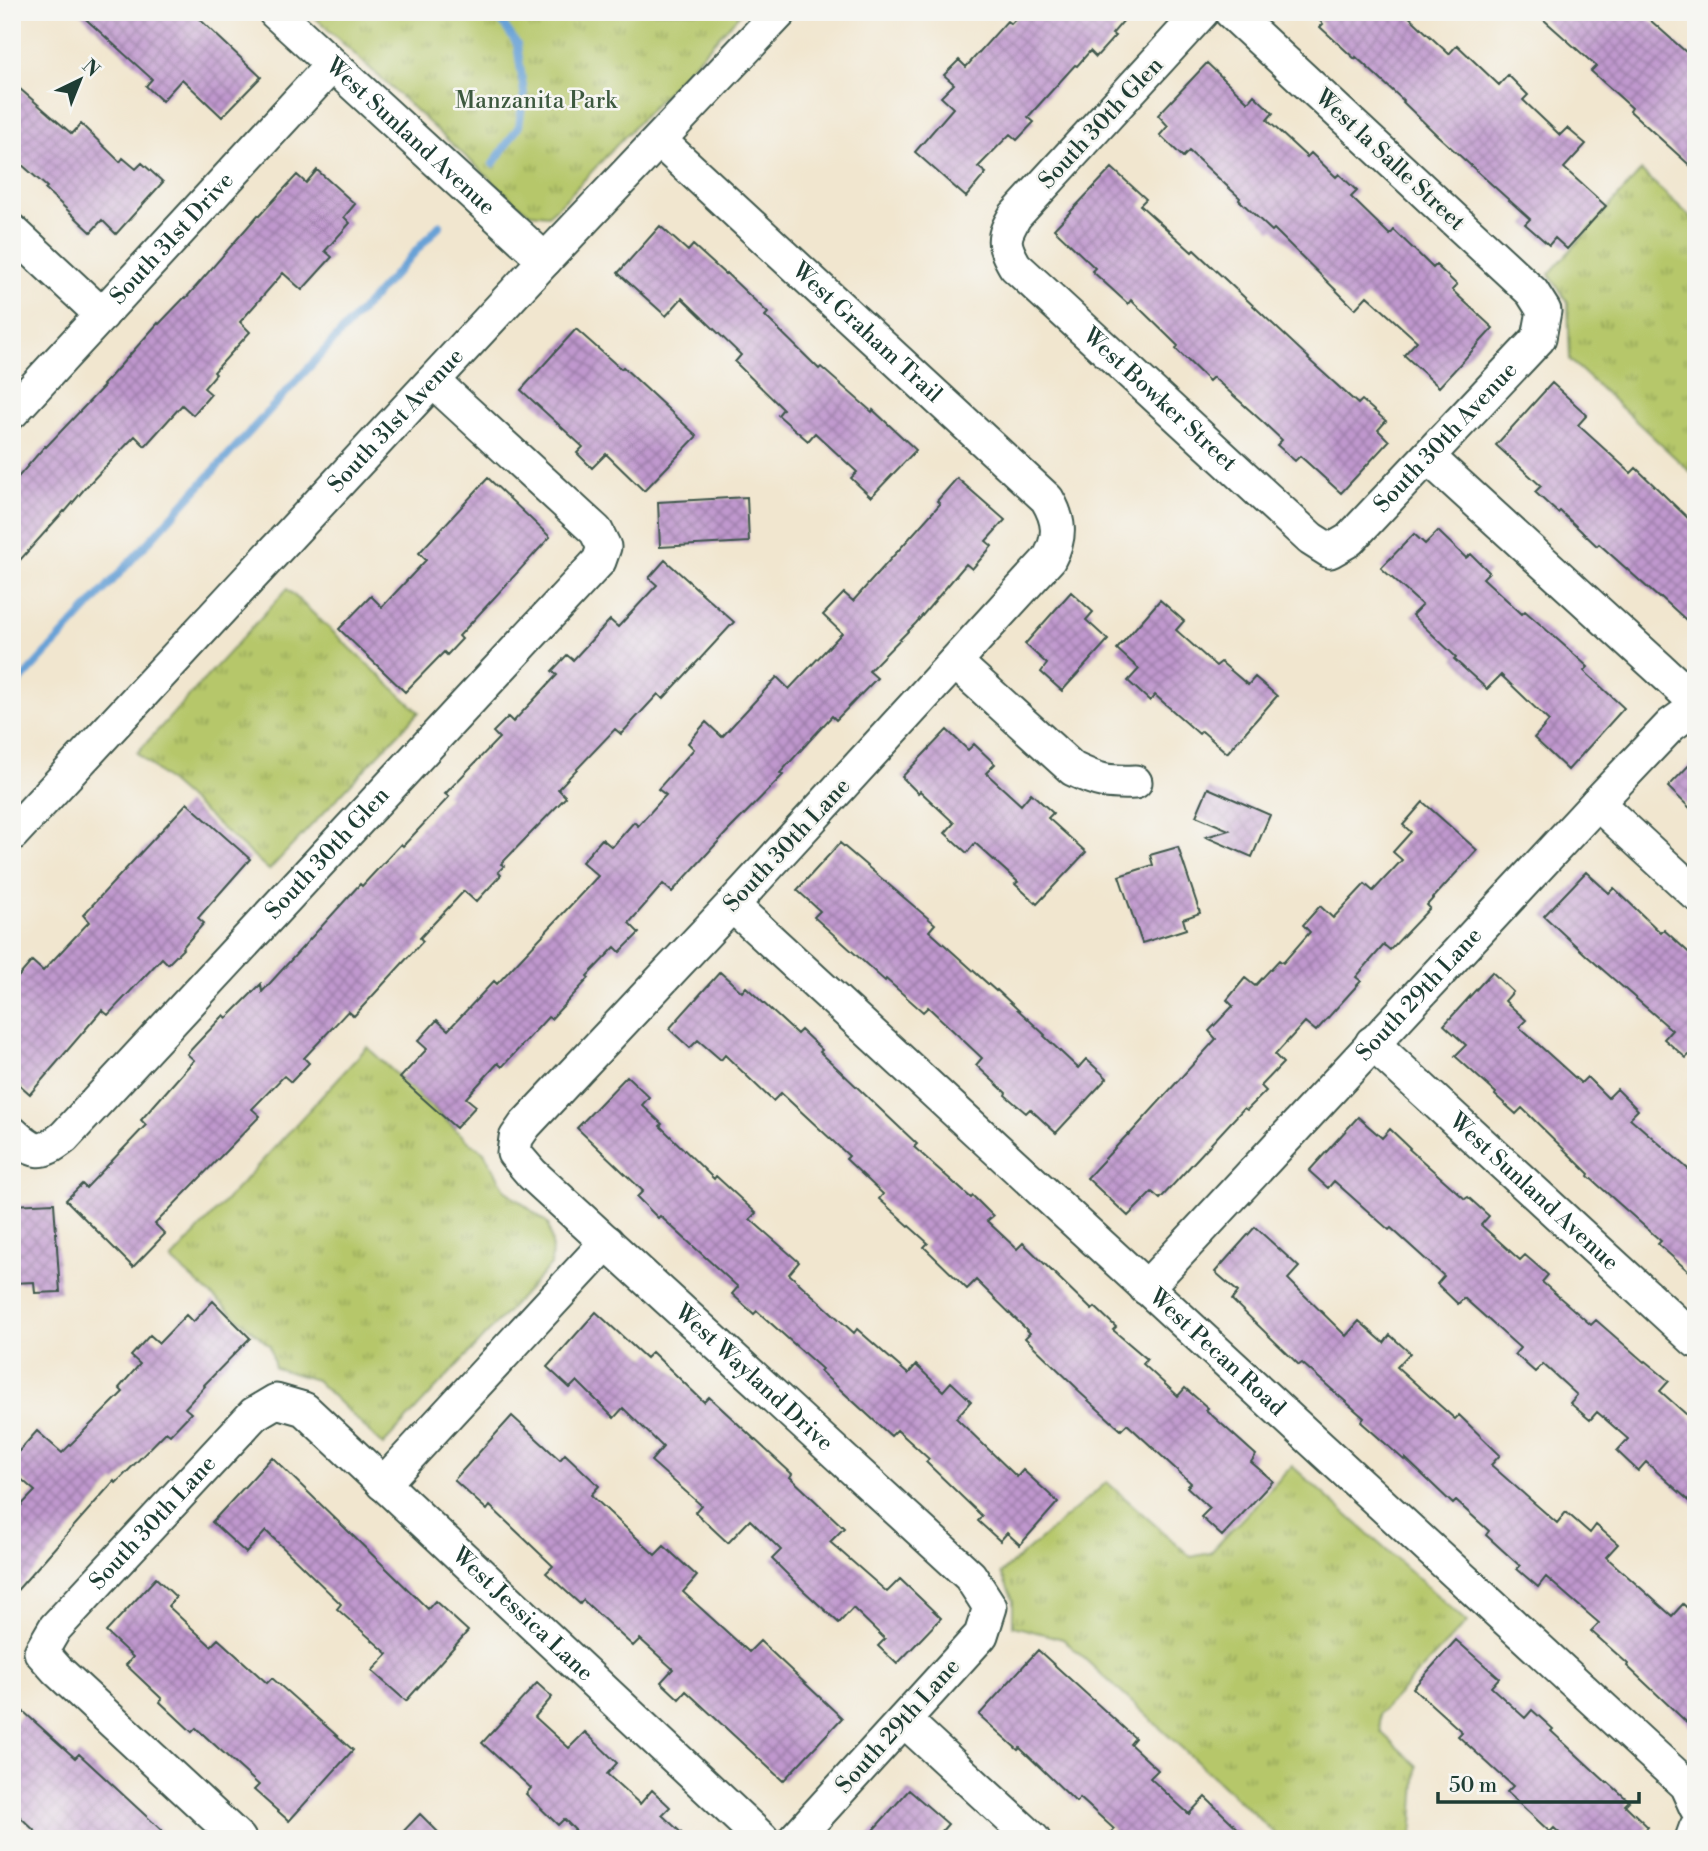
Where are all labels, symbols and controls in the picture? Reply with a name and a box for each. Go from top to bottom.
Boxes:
north arrow [46,46,116,116]
street label: West Sunland Avenue [319,51,501,221]
street label: South 30th Glen [1033,51,1169,195]
text: N [77,54,105,82]
street label: West la Salle Street [1309,83,1471,237]
park label: Manzanita Park [455,87,618,115]
street label: South 31st Drive [104,167,240,310]
street label: West Graham Trail [786,256,948,409]
street label: West Bowker Street [1076,321,1243,477]
street label: South 31st Avenue [322,343,470,499]
street label: South 30th Avenue [1368,356,1523,519]
street label: South 30th Lane [718,772,856,918]
street label: South 30th Glen [259,781,396,925]
street label: South 29th Lane [1350,922,1488,1067]
street label: West Sunland Avenue [1443,1106,1624,1277]
street label: West Pecan Road [1143,1282,1291,1422]
street label: West Wayland Drive [668,1297,839,1457]
street label: South 30th Lane [84,1450,222,1596]
street label: West Jessica Lane [445,1541,599,1687]
street label: South 29th Lane [830,1653,966,1799]
scale bar [1438,1760,1640,1804]
text: 50 m [1449,1773,1497,1799]

